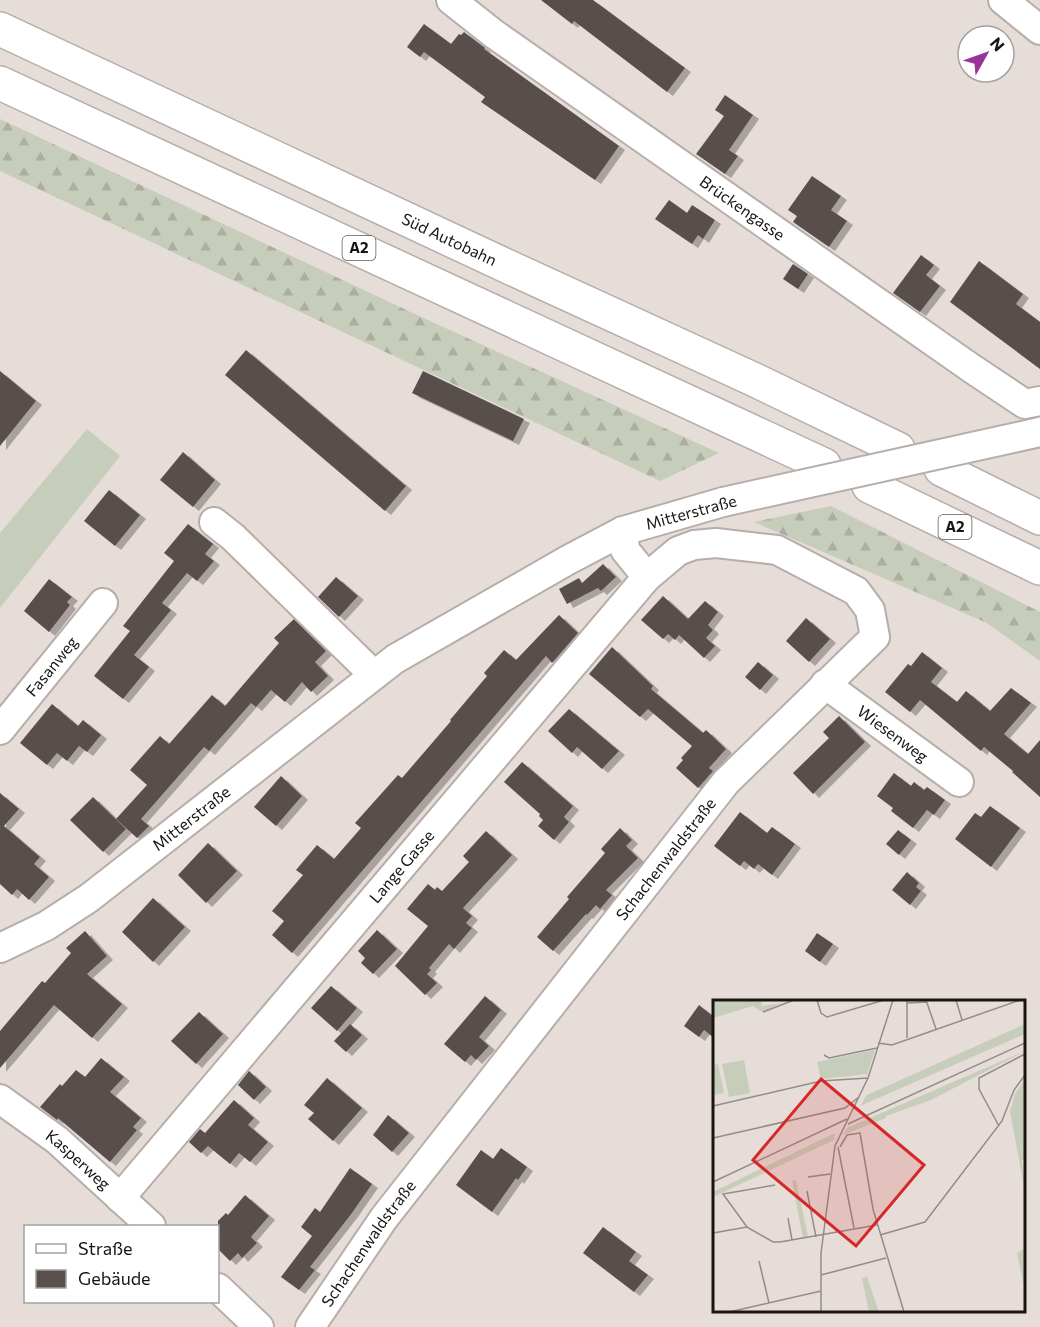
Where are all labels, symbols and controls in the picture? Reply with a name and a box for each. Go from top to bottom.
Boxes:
north arrow [956,24,1016,84]
text: N [987,33,1009,55]
street label: Brückengasse [696,171,789,244]
street label: Süd Autobahn [399,208,500,269]
road number: A2 [342,236,376,260]
street label: Mitterstraße [643,490,739,533]
road number: A2 [938,515,972,539]
street label: Fasanweg [21,632,81,700]
street label: Wiesenweg [854,701,933,766]
street label: Mitterstraße [148,781,234,854]
street label: Schachenwaldstraße [611,794,719,924]
street label: Lange Gasse [365,826,437,906]
inset map [713,1000,1025,1312]
street label: Kasperweg [42,1125,115,1193]
street label: Schachenwaldstraße [317,1176,419,1310]
legend [24,1225,219,1303]
text: Straße [78,1237,133,1259]
text: Gebäude [78,1267,151,1289]

